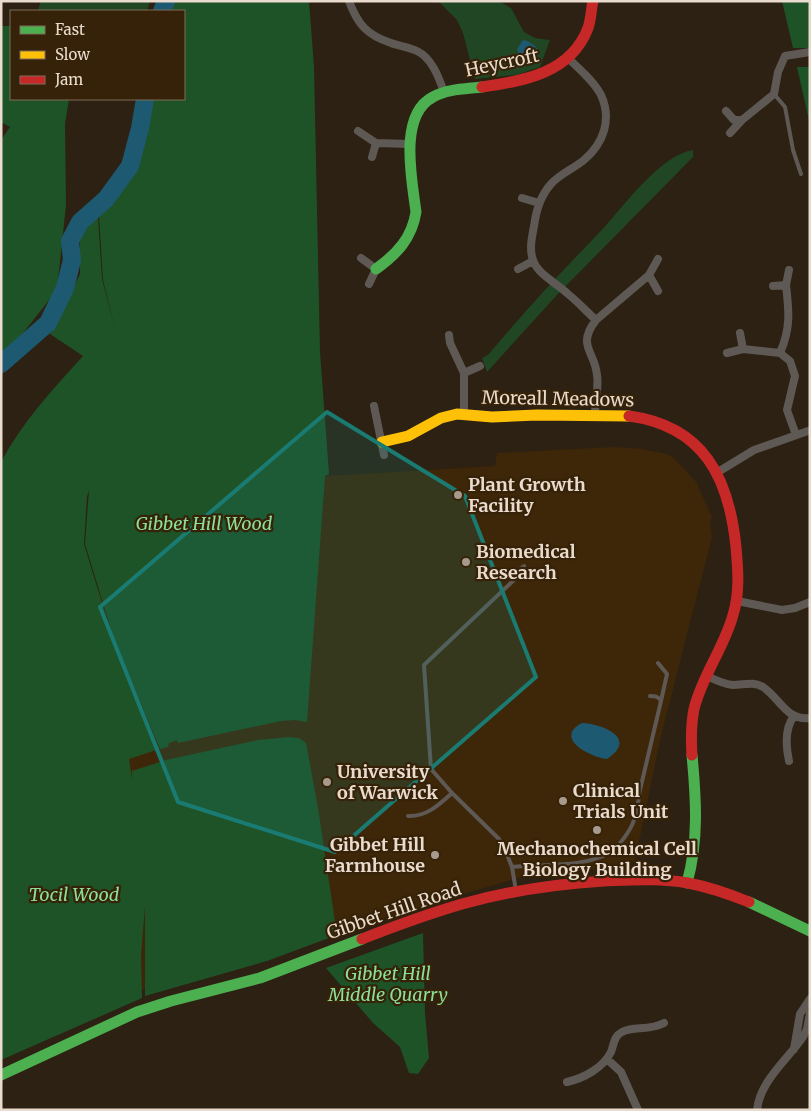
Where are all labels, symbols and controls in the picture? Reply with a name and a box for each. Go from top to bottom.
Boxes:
legend [10,10,185,100]
text: Fast [55,20,85,39]
street label: Heycroft [463,43,541,82]
text: Slow [55,45,90,64]
text: Jam [54,70,83,89]
street label: Moreall Meadows [481,386,635,411]
place label: Plant Growth Facility [468,473,586,517]
marker: Plant Growth Facility [452,489,464,501]
park label: Gibbet Hill Wood [136,512,273,535]
place label: Biomedical Research [476,540,576,584]
marker: Biomedical Research [460,556,472,568]
place label: University of Warwick [337,760,438,804]
marker: University of Warwick [321,776,333,788]
place label: Clinical Trials Unit [573,779,669,823]
marker: Clinical Trials Unit [557,795,569,807]
marker: Mechanochemical Cell Biology Building [591,824,603,836]
place label: Gibbet Hill Farmhouse [325,833,425,877]
place label: Mechanochemical Cell Biology Building [497,837,697,881]
marker: Gibbet Hill Farmhouse [429,849,441,861]
street label: Gibbet Hill Road [324,877,464,944]
park label: Tocil Wood [29,883,120,906]
park label: Gibbet Hill Middle Quarry [327,962,448,1006]

